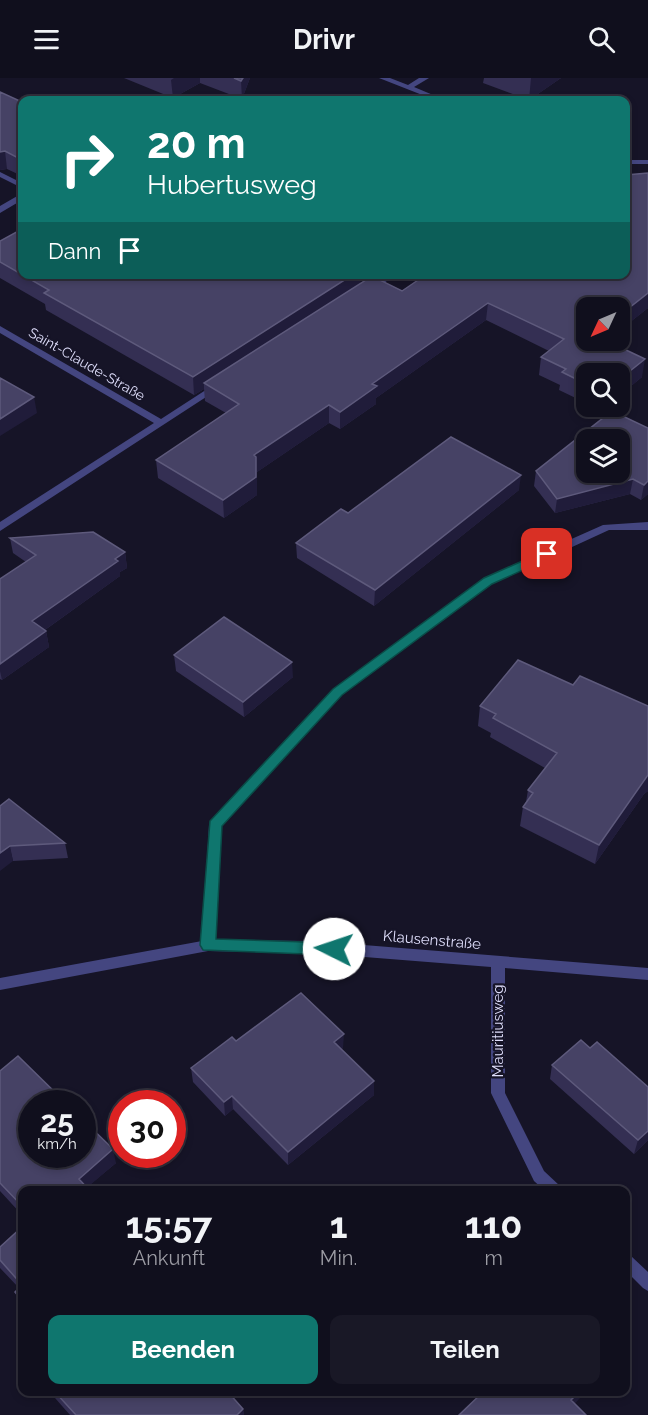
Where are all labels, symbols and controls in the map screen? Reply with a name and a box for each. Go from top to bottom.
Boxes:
icon: menu [30,23,63,56]
icon: search [585,23,618,56]
text: Drivr [293,24,355,55]
text: 20 m [147,119,246,168]
icon: right [48,120,126,198]
text: Hubertusweg [147,169,317,200]
icon: arrive [113,234,146,267]
text: Dann [48,238,101,264]
north arrow [576,297,630,351]
map controls [576,297,630,483]
street label: Saint-Claude-Straße [26,324,148,404]
button: search [576,363,630,417]
button: layers [576,429,630,483]
pin [521,528,572,579]
icon: arrive [530,537,563,570]
position arrow [302,917,366,981]
street label: Klausenstraße [382,927,482,953]
street label: Mauritiusweg [489,985,507,1078]
speed limit sign: 30 [108,1090,186,1168]
text: 25 [40,1104,74,1139]
text: km/h [37,1135,77,1153]
text: 15:57 [126,1204,212,1246]
text: 1 [330,1204,347,1246]
text: 110 [465,1204,522,1246]
text: Ankunft [133,1246,205,1270]
text: Min. [320,1246,357,1270]
text: m [484,1246,503,1270]
button: Beenden [48,1315,318,1384]
button: Teilen [330,1315,600,1384]

